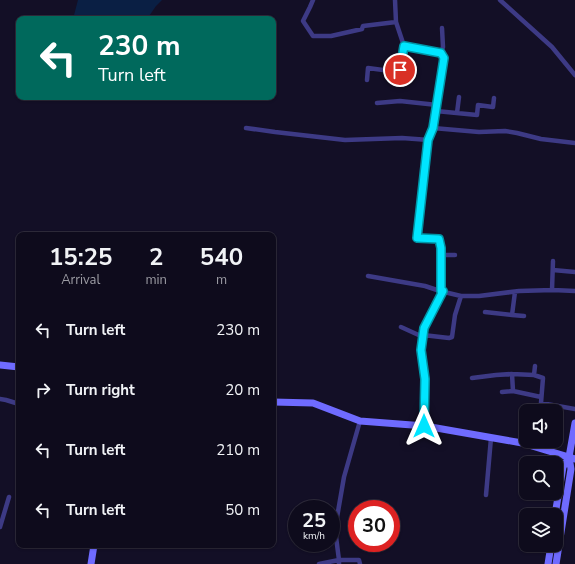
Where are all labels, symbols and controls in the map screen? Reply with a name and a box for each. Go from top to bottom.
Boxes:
text: 230 m [98,27,181,65]
icon: left [32,32,84,84]
pin [383,53,417,87]
icon: arrive [389,59,411,81]
text: Turn left [98,63,166,87]
text: 15:25 [49,241,112,273]
text: 2 [149,241,163,273]
text: 540 [200,241,243,273]
text: Arrival [61,271,100,289]
text: min [145,271,167,289]
text: m [216,271,227,289]
icon: left [32,319,54,341]
text: Turn left [66,320,125,340]
text: 230 m [216,320,260,340]
icon: right [32,379,54,401]
text: Turn right [66,380,135,400]
text: 20 m [225,380,260,400]
map controls [519,404,563,552]
button: sound [519,404,563,448]
position arrow [403,405,445,447]
icon: left [32,439,54,461]
text: Turn left [66,440,125,460]
text: 210 m [216,440,260,460]
button: search [519,456,563,500]
icon: left [32,499,54,521]
text: Turn left [66,500,125,520]
text: 50 m [225,500,260,520]
speed limit sign: 30 [348,500,400,552]
text: 25 [302,507,326,534]
button: layers [519,508,563,552]
text: km/h [303,529,325,543]

